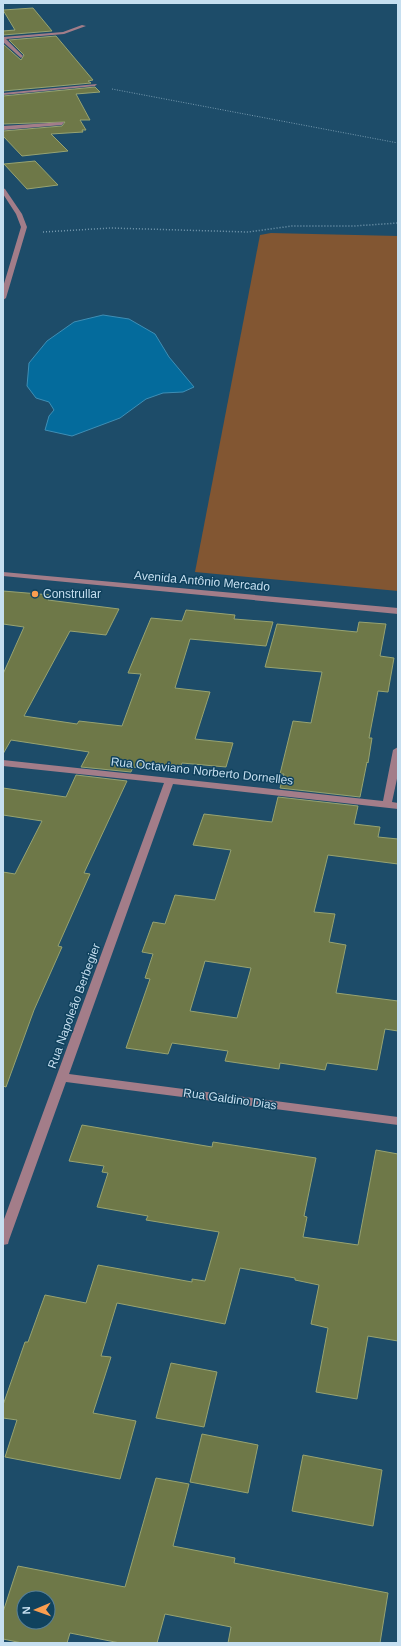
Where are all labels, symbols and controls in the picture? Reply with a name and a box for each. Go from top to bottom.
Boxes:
street label: Avenida Antônio Mercado [133,568,271,594]
place label: Construllar [43,587,101,601]
marker: Construllar [30,589,40,599]
street label: Rua Octaviano Norberto Dornelles [110,754,294,788]
street label: Rua Napoleão Berbegier [45,942,103,1070]
street label: Rua Galdino Dias [182,1086,278,1112]
north arrow [16,1590,56,1630]
text: N [20,1606,32,1615]

